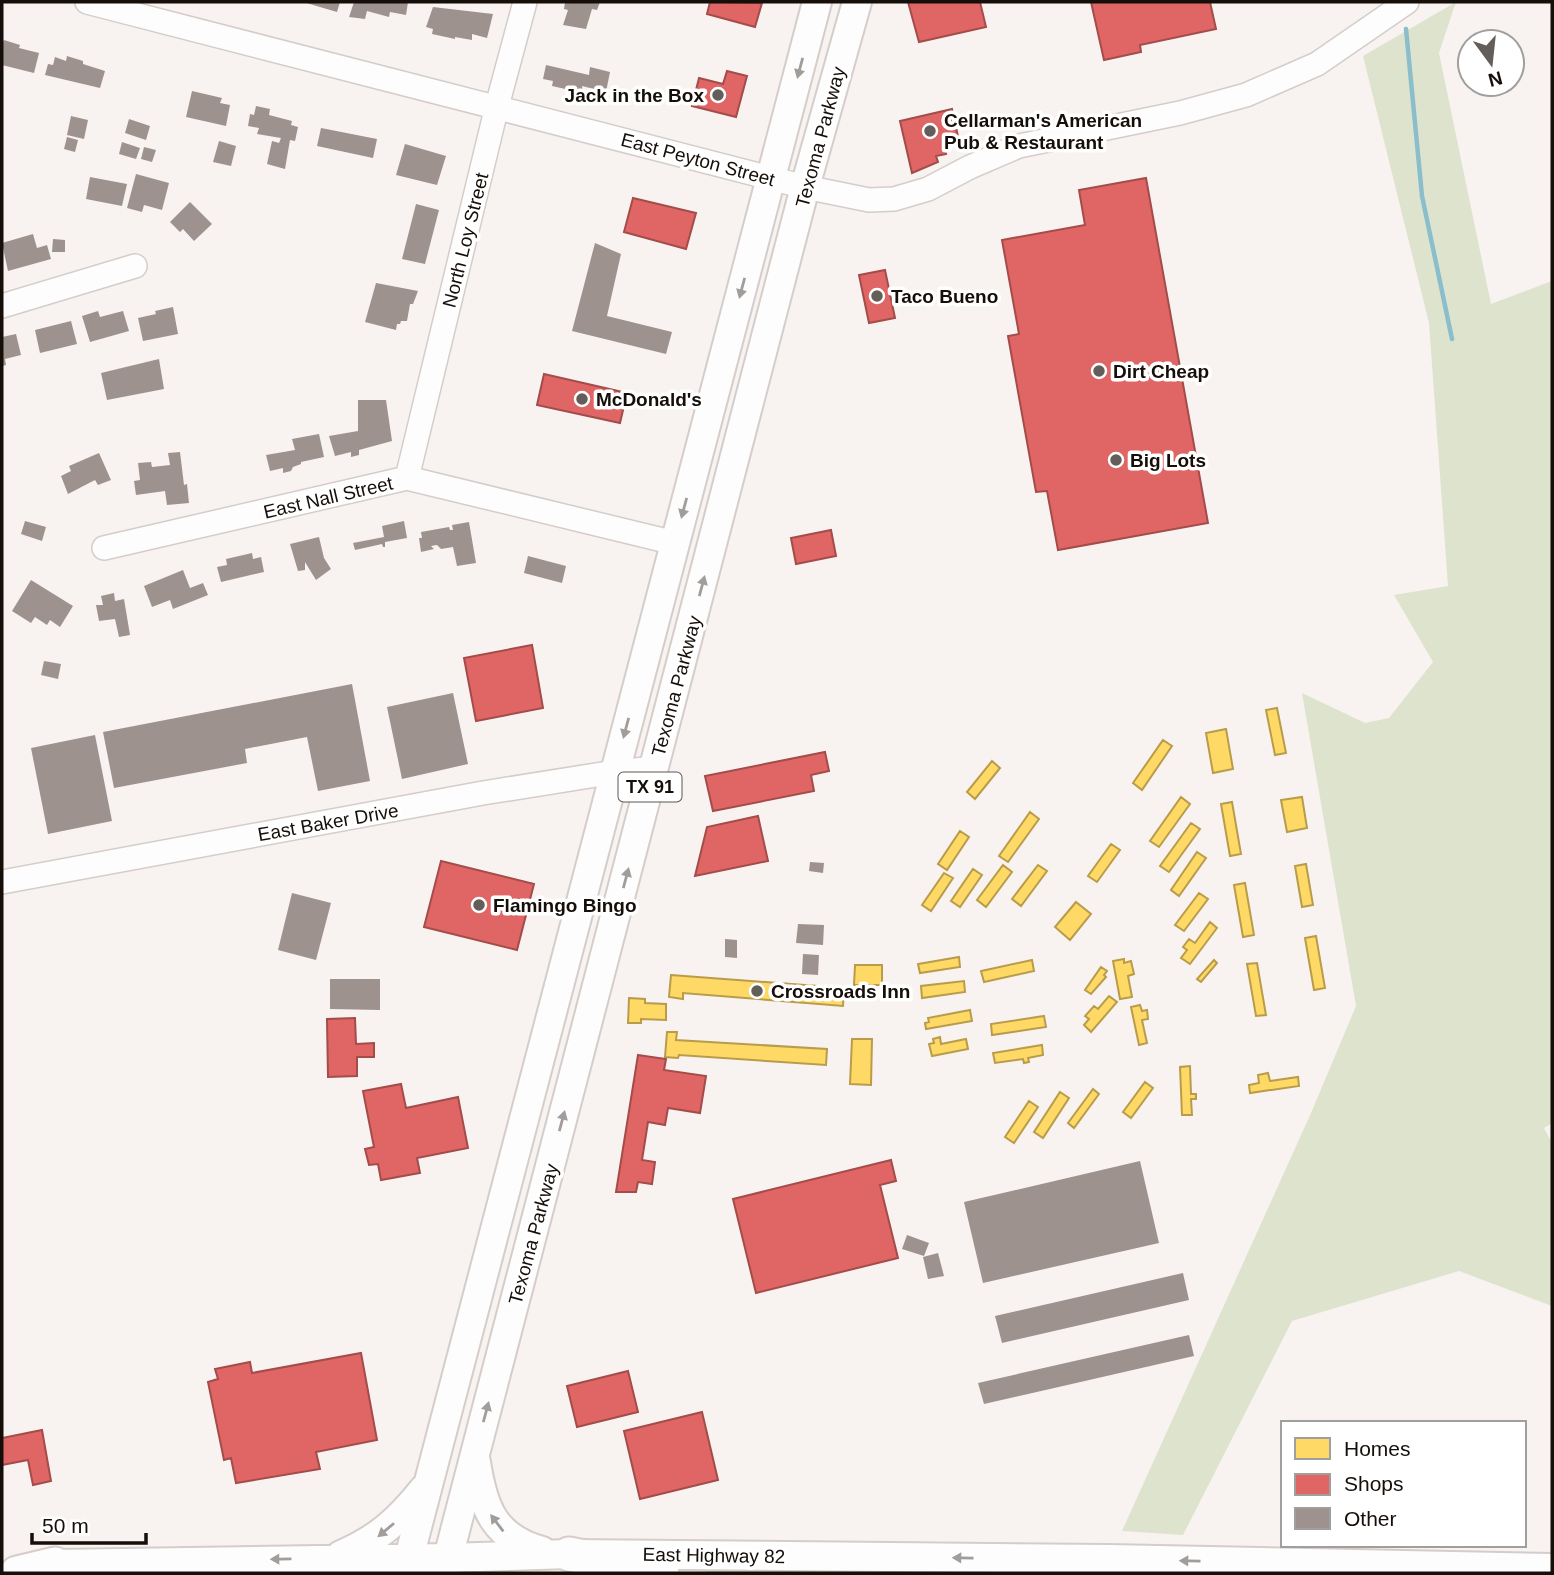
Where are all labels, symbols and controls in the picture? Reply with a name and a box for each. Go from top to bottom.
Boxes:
north arrow [1456,28,1526,98]
one-way arrow [794,57,804,78]
street label: Texoma Parkway [792,64,849,210]
text: N [1486,67,1505,91]
place label: Jack in the Box [565,85,704,106]
marker: Jack in the Box [710,87,726,103]
place label: Cellarman's American Pub & Restaurant [944,110,1142,153]
marker: Cellarman's American Pub & Restaurant [922,123,938,139]
street label: East Peyton Street [619,129,778,190]
street label: North Loy Street [439,170,493,310]
one-way arrow [736,277,747,299]
place label: Taco Bueno [891,286,998,307]
marker: Taco Bueno [869,288,885,304]
place label: Dirt Cheap [1113,361,1209,382]
marker: Dirt Cheap [1091,363,1107,379]
place label: McDonald's [596,389,702,410]
marker: McDonald's [574,391,590,407]
place label: Big Lots [1130,450,1206,471]
marker: Big Lots [1108,452,1124,468]
street label: East Nall Street [261,472,395,523]
one-way arrow [678,497,689,519]
one-way arrow [697,575,708,597]
street label: Texoma Parkway [648,613,705,759]
one-way arrow [620,717,631,739]
road number: TX 91 [618,772,682,802]
street label: East Baker Drive [256,800,400,845]
one-way arrow [621,866,632,888]
place label: Flamingo Bingo [493,895,637,916]
marker: Flamingo Bingo [471,897,487,913]
place label: Crossroads Inn [771,981,910,1002]
marker: Crossroads Inn [749,983,765,999]
one-way arrow [557,1110,568,1132]
street label: Texoma Parkway [505,1161,562,1307]
one-way arrow [481,1401,492,1423]
legend [1281,1421,1526,1547]
text: Homes [1344,1437,1411,1460]
text: Shops [1344,1472,1404,1495]
scale bar [32,1502,145,1546]
text: Other [1344,1507,1397,1530]
text: 50 m [42,1514,89,1537]
one-way arrow [490,1514,504,1532]
one-way arrow [377,1522,394,1537]
street label: East Highway 82 [643,1544,785,1567]
one-way arrow [951,1552,973,1564]
one-way arrow [269,1553,291,1565]
one-way arrow [1179,1555,1201,1567]

